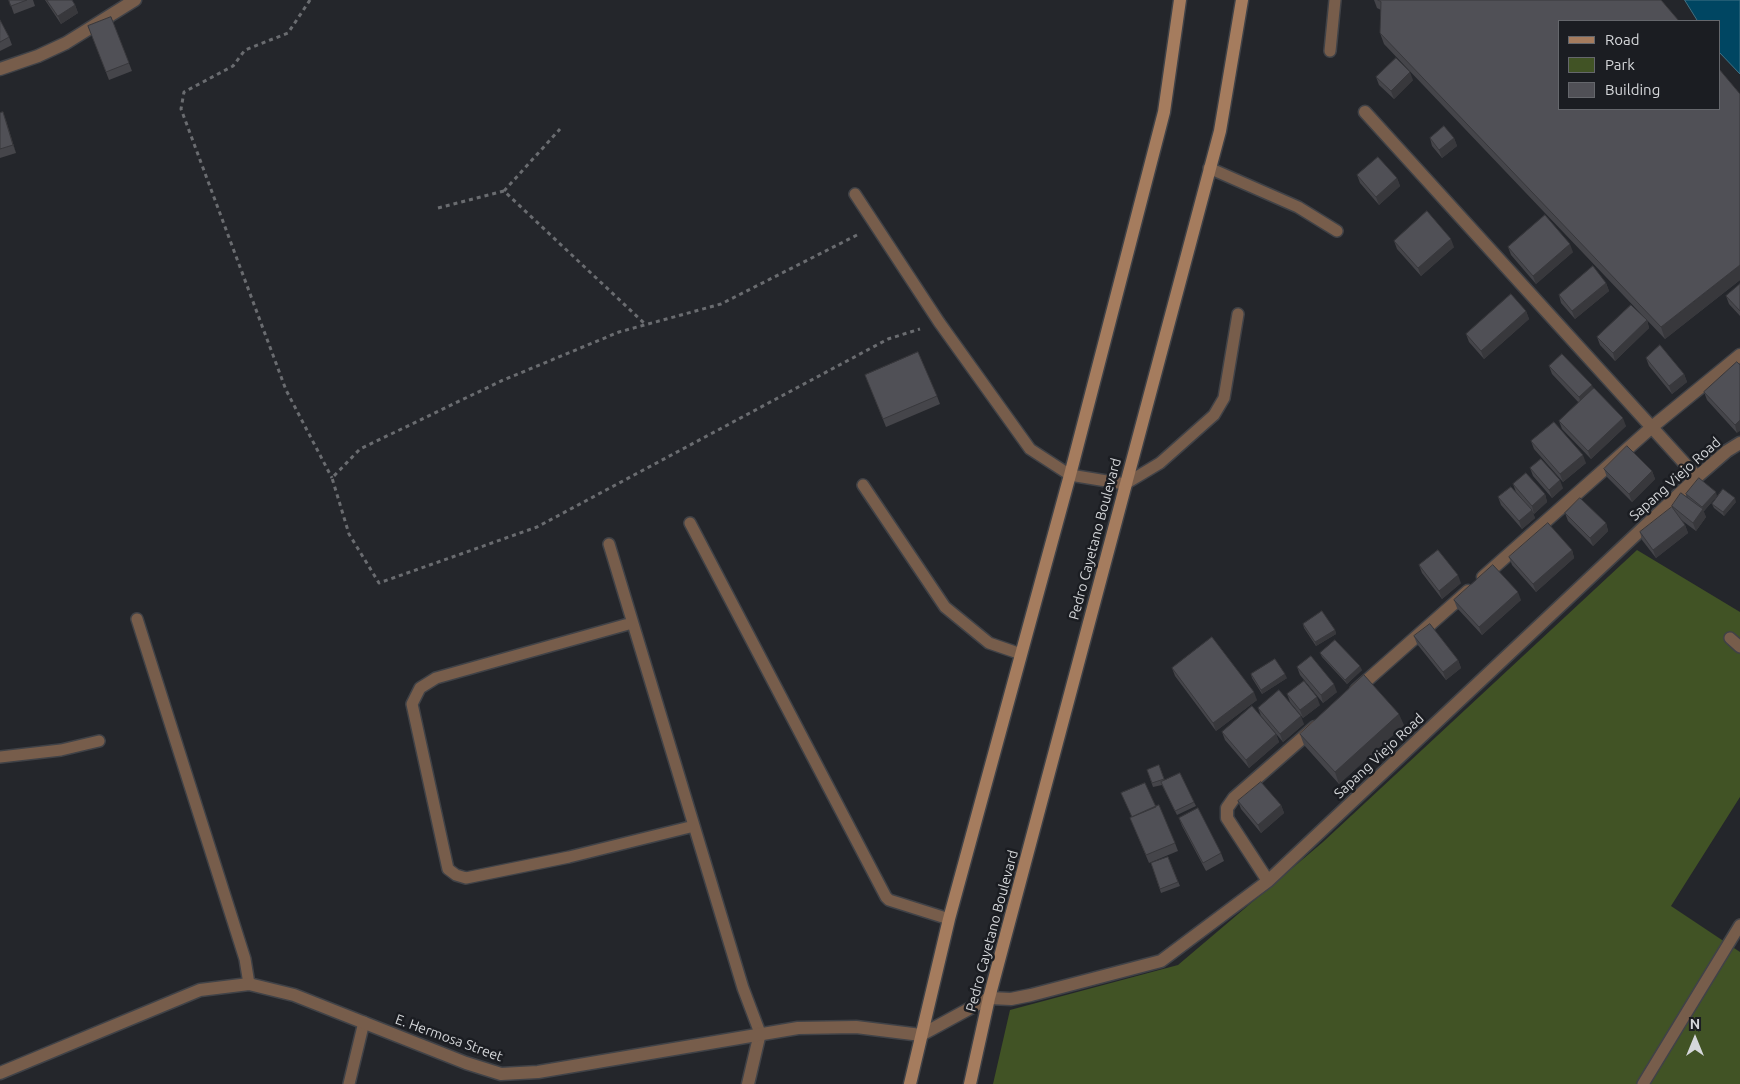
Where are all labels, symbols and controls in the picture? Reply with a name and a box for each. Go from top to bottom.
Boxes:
legend [1558,20,1720,110]
text: Road [1605,31,1640,48]
text: Park [1605,56,1635,73]
text: Building [1605,81,1660,98]
street label: Sapang Viejo Road [1626,434,1724,524]
street label: Pedro Cayetano Boulevard [1065,456,1125,622]
street label: Sapang Viejo Road [1331,710,1427,802]
street label: Pedro Cayetano Boulevard [962,848,1022,1014]
street label: E. Hermosa Street [393,1011,505,1065]
north arrow [1670,1014,1720,1064]
text: N [1690,1016,1700,1032]

